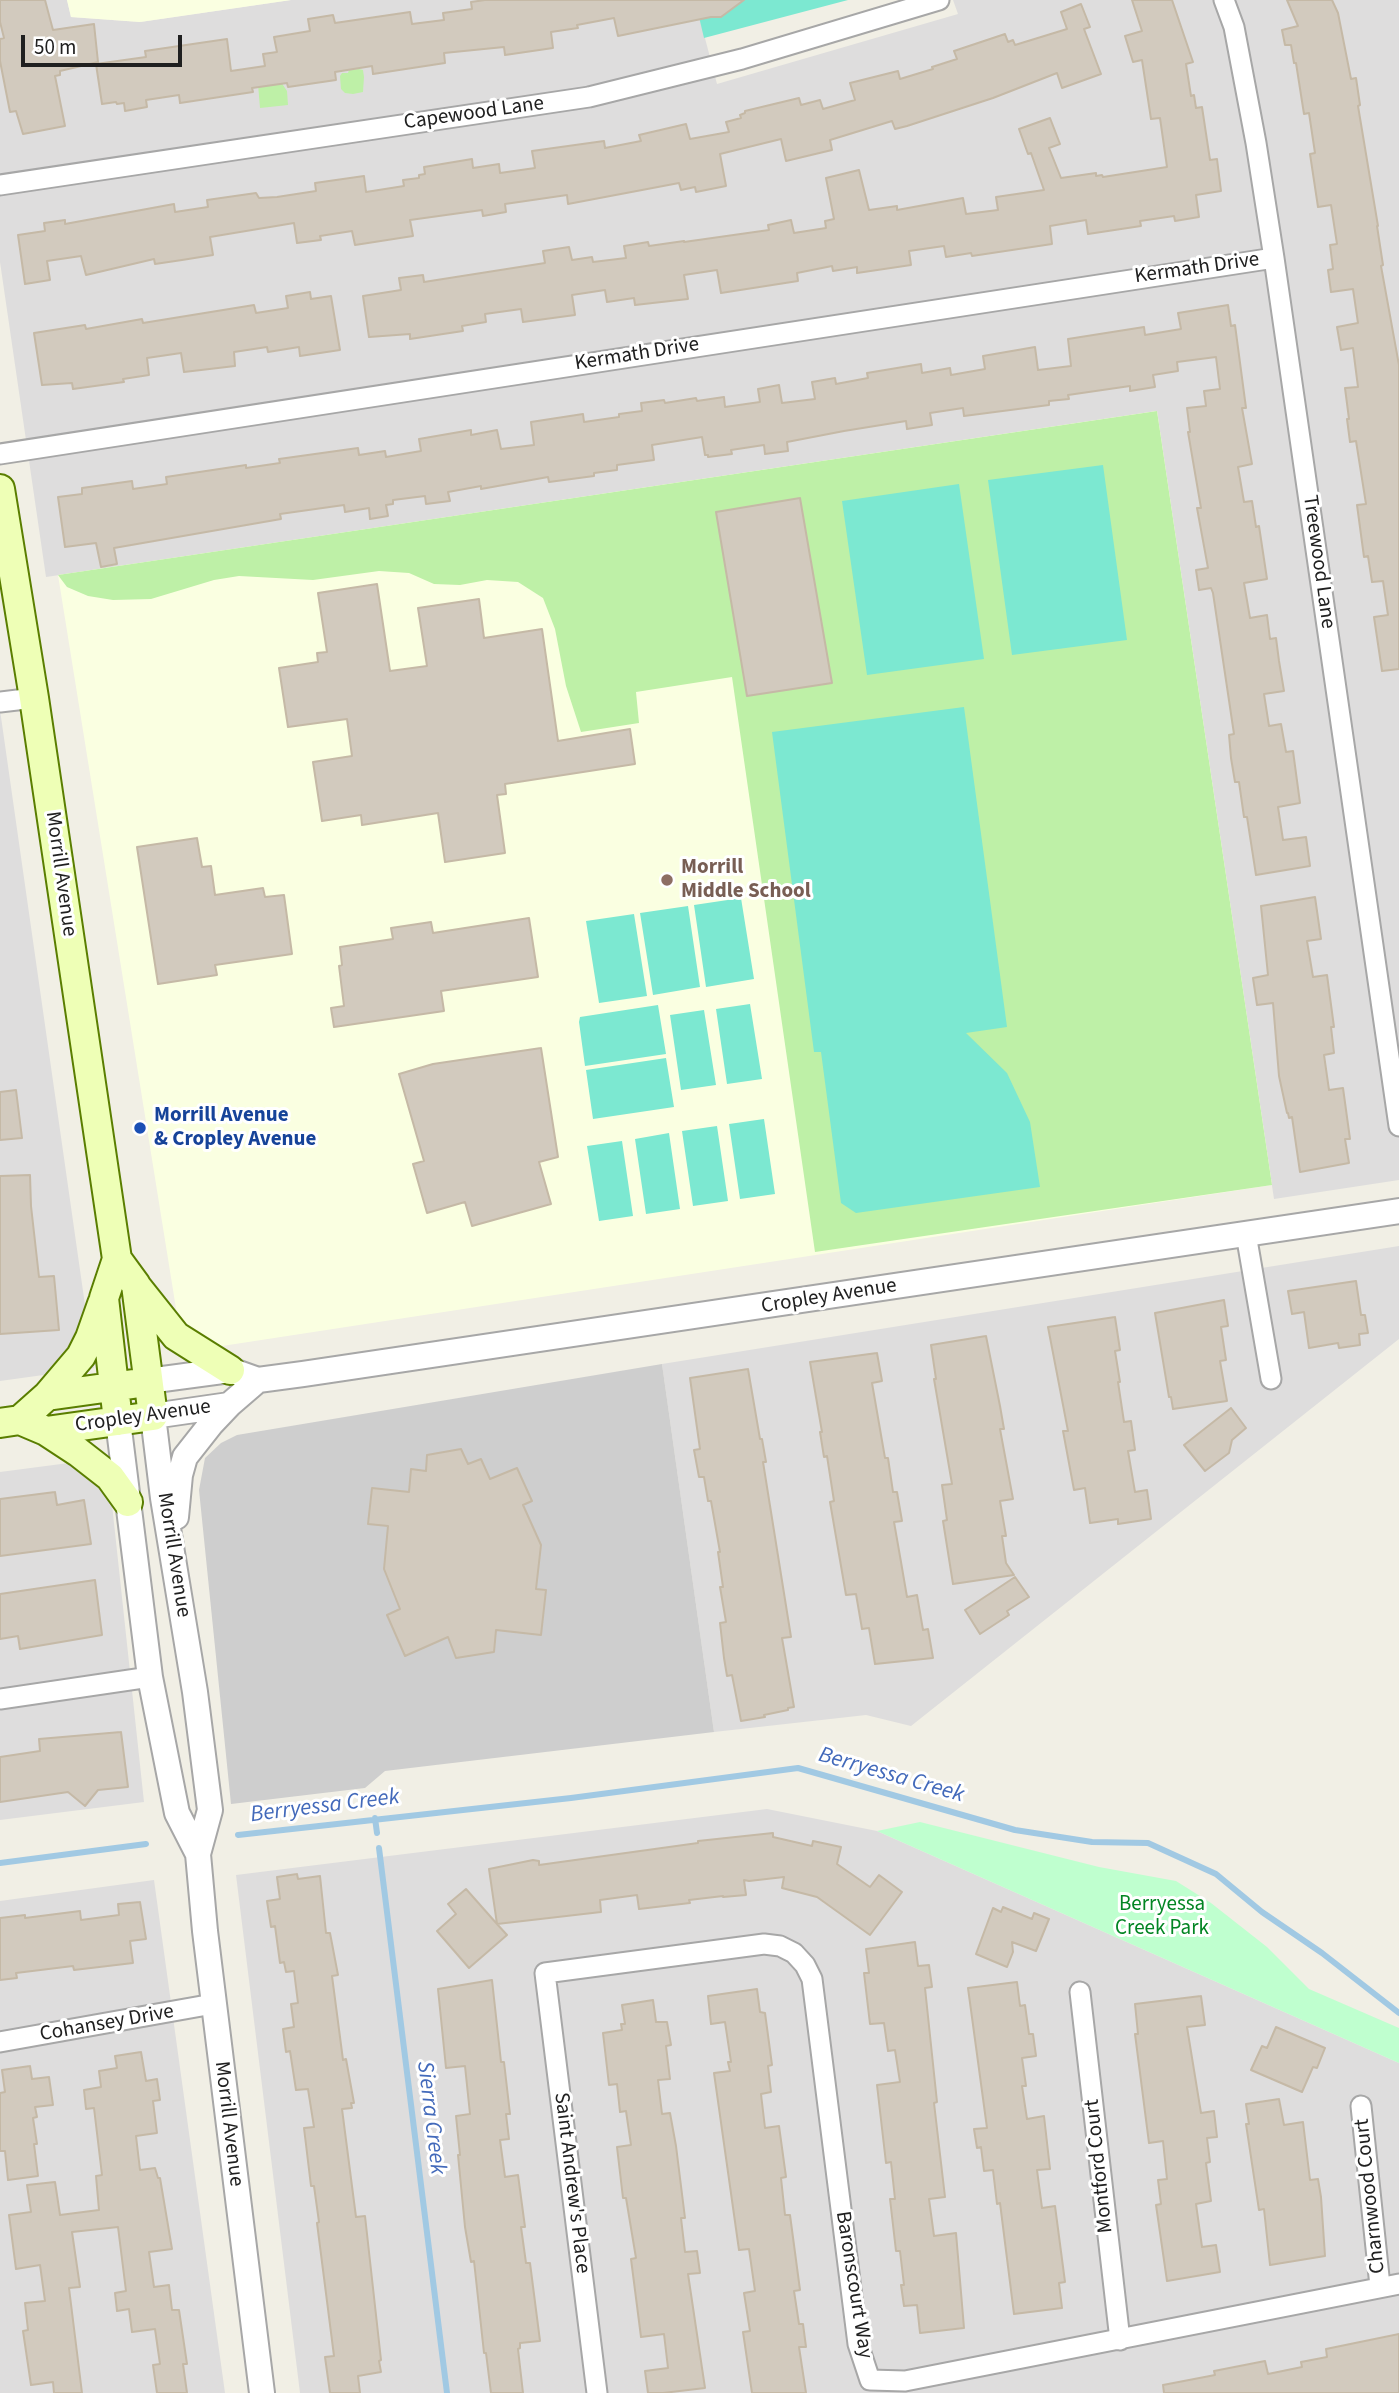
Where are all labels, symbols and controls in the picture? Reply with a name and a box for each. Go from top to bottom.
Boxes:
scale bar [24,21,186,65]
text: 50 m [34,32,76,62]
street label: Capewood Lane [402,92,546,136]
street label: Kermath Drive [1133,248,1261,290]
street label: Kermath Drive [573,333,701,377]
street label: Treewood Lane [1296,494,1340,630]
street label: Morrill Avenue [39,810,81,938]
place label: Morrill Middle School [681,855,811,905]
marker: Morrill Middle School [659,872,675,888]
place label: Morrill Avenue & Cropley Avenue [154,1103,316,1153]
marker: Morrill Avenue & Cropley Avenue [132,1120,148,1136]
street label: Cropley Avenue [760,1274,898,1320]
street label: Cropley Avenue [74,1395,212,1439]
street label: Morrill Avenue [151,1491,195,1619]
water label: Berryessa Creek [815,1742,967,1810]
water label: Berryessa Creek [249,1784,401,1830]
park label: Berryessa Creek Park [1115,1892,1209,1942]
street label: Cohansey Drive [38,2000,176,2048]
street label: Morrill Avenue [208,2060,248,2188]
water label: Sierra Creek [409,2060,451,2176]
street label: Saint Andrew's Place [547,2091,595,2275]
street label: Montford Court [1080,2098,1120,2234]
street label: Charnwood Court [1350,2117,1392,2275]
street label: Baronscourt Way [829,2210,877,2360]

